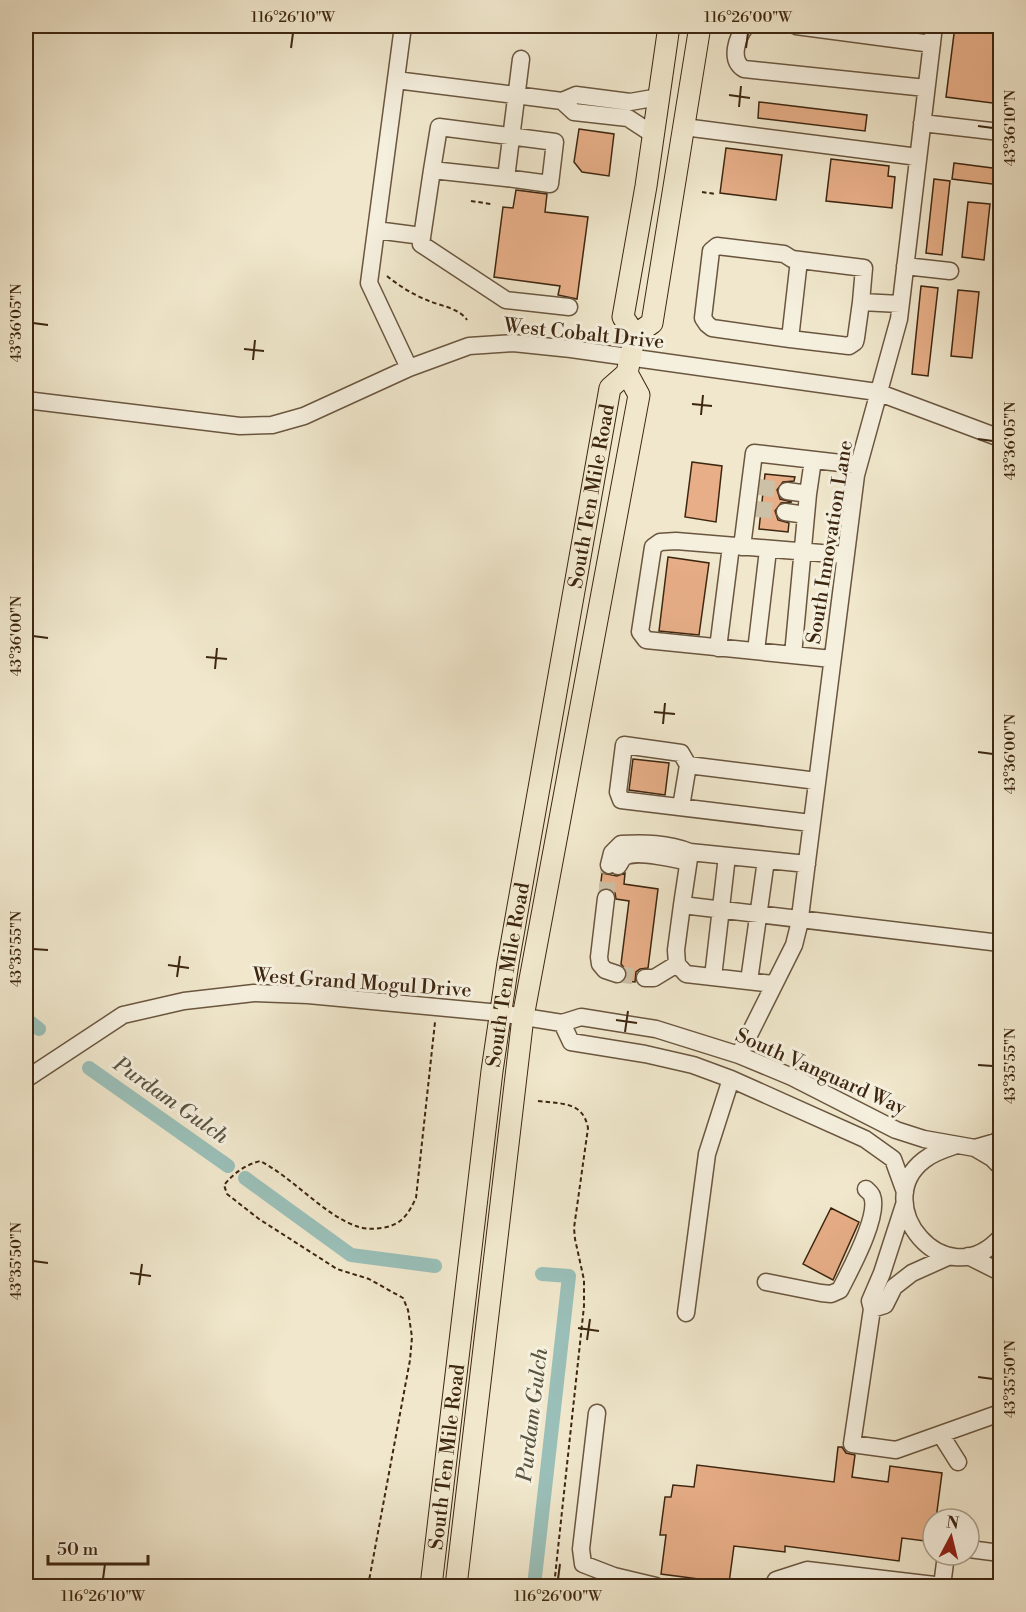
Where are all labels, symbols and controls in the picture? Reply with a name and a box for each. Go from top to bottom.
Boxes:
text: 116°26'10"W [251,8,335,27]
text: 116°26'00"W [704,8,792,27]
text: 43°36'10"N [1001,90,1020,166]
text: 43°36'05"N [7,284,26,362]
street label: West Cobalt Drive [501,314,666,355]
street label: South Ten Mile Road [564,402,621,590]
text: 43°36'05"N [1001,402,1020,480]
street label: South Innovation Lane [802,439,859,646]
text: 43°36'00"N [7,596,26,676]
text: 43°36'00"N [1001,714,1020,794]
street label: South Ten Mile Road [482,880,536,1069]
text: 43°35'55"N [7,911,26,987]
street label: West Grand Mogul Drive [251,963,472,1004]
street label: South Vanguard Way [731,1023,910,1121]
text: 43°35'55"N [1001,1028,1020,1104]
water label: Purdam Gulch [107,1051,233,1150]
text: 43°35'50"N [7,1222,26,1300]
text: 43°35'50"N [1001,1340,1020,1418]
water label: Purdam Gulch [512,1347,554,1484]
street label: South Ten Mile Road [424,1362,471,1551]
north arrow [921,1507,981,1567]
text: N [945,1512,961,1534]
scale bar [48,1528,148,1566]
text: 50 m [57,1538,99,1561]
text: 116°26'10"W [61,1587,145,1606]
text: 116°26'00"W [514,1587,602,1606]

